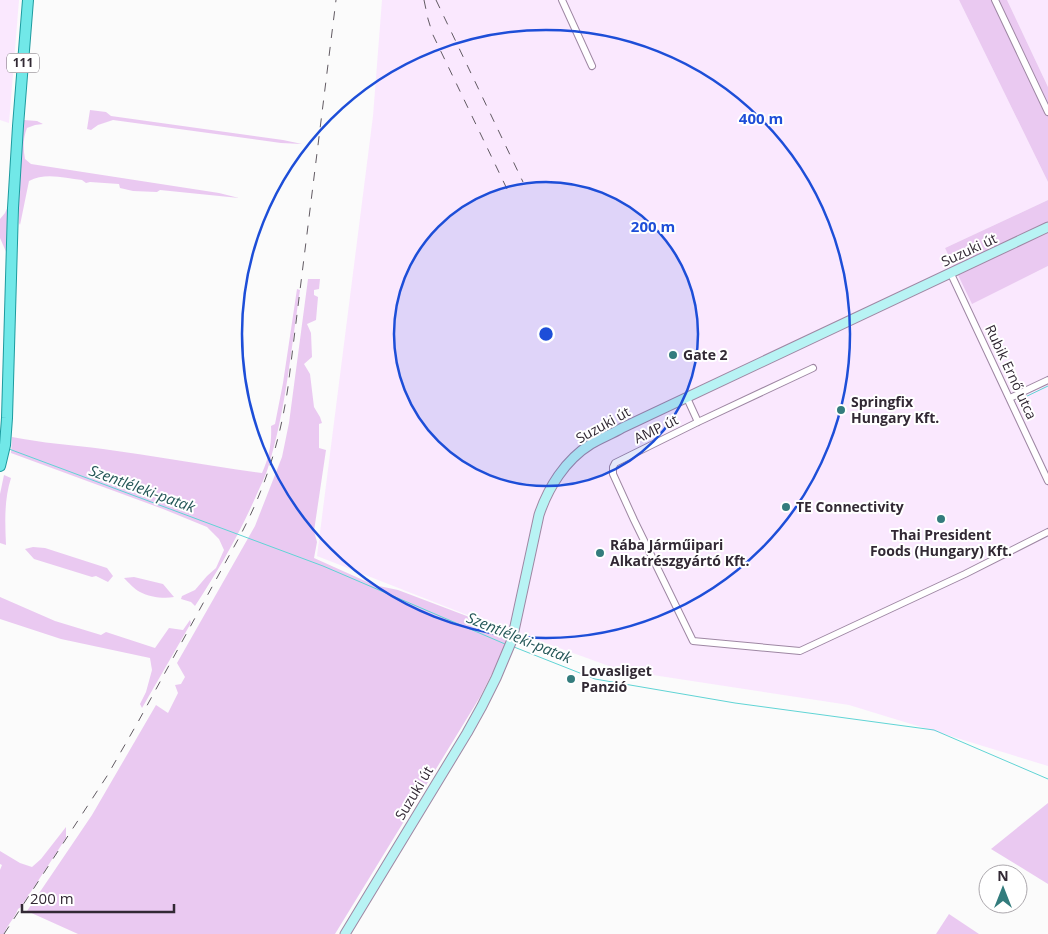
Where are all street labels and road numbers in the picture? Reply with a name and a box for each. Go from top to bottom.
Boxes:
road number: 111 [7,54,39,72]
street label: Suzuki út [938,228,1000,271]
street label: Rubik Ernő utca [981,321,1042,422]
street label: Suzuki út [572,402,633,447]
street label: AMP út [630,410,681,447]
street label: Suzuki út [390,762,437,823]

